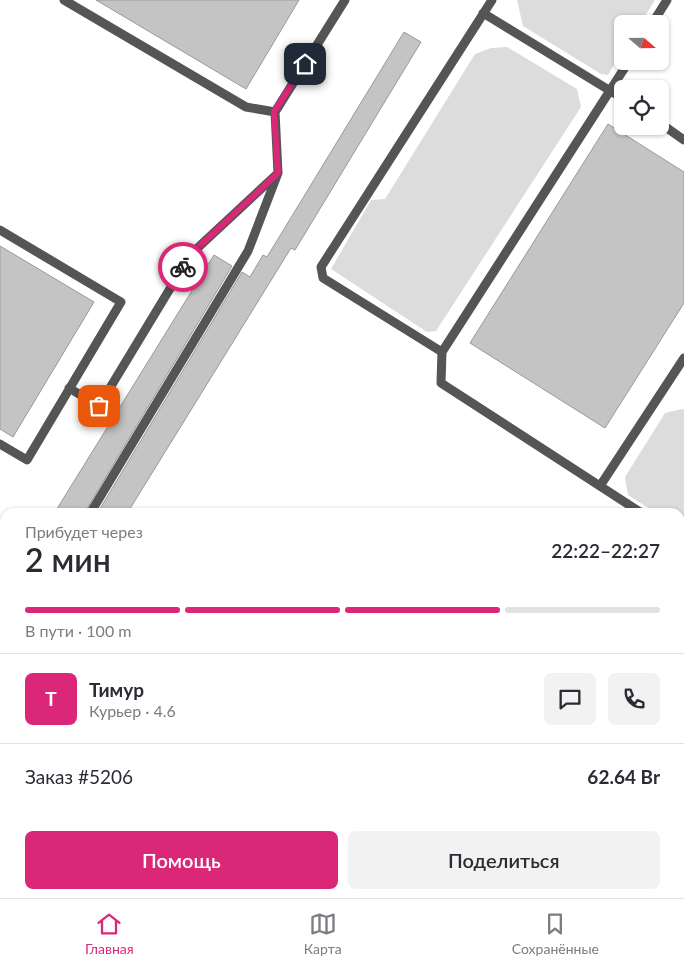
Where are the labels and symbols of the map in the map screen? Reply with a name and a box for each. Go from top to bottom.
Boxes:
north arrow [614,15,669,70]
pin [284,43,326,85]
courier [158,242,208,292]
pin [78,385,120,427]

